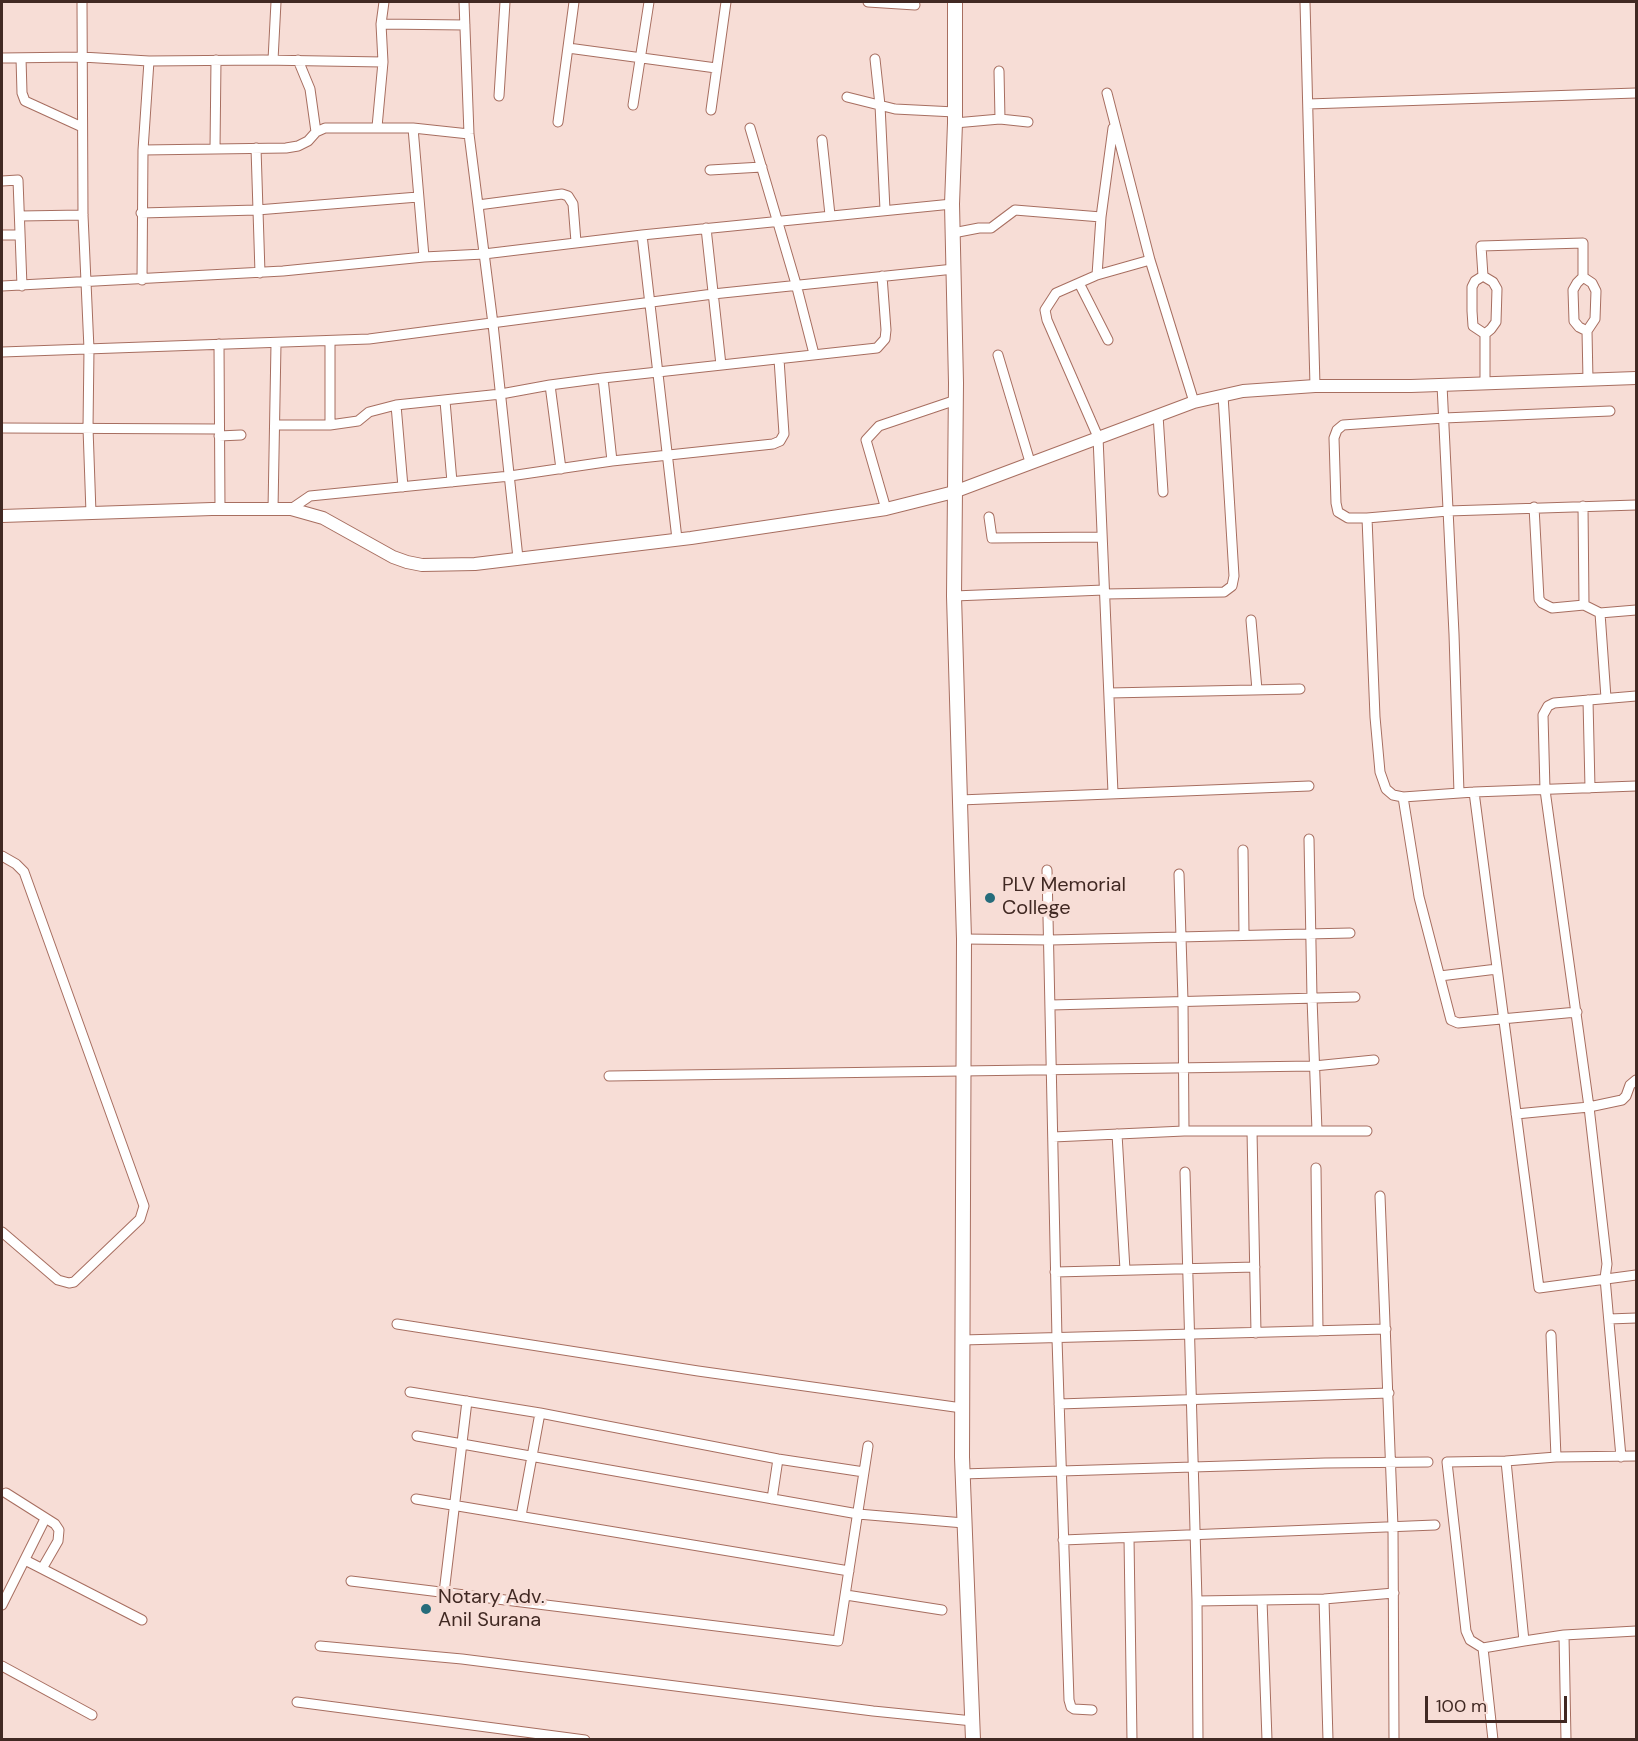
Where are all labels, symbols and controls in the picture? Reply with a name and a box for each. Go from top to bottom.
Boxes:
place label: PLV Memorial College [1002,874,1126,921]
marker: PLV Memorial College [983,891,997,905]
place label: Notary Adv. Anil Surana [438,1586,545,1633]
marker: Notary Adv. Anil Surana [419,1602,433,1616]
scale bar [1428,1684,1570,1722]
text: 100 m [1436,1694,1487,1718]

